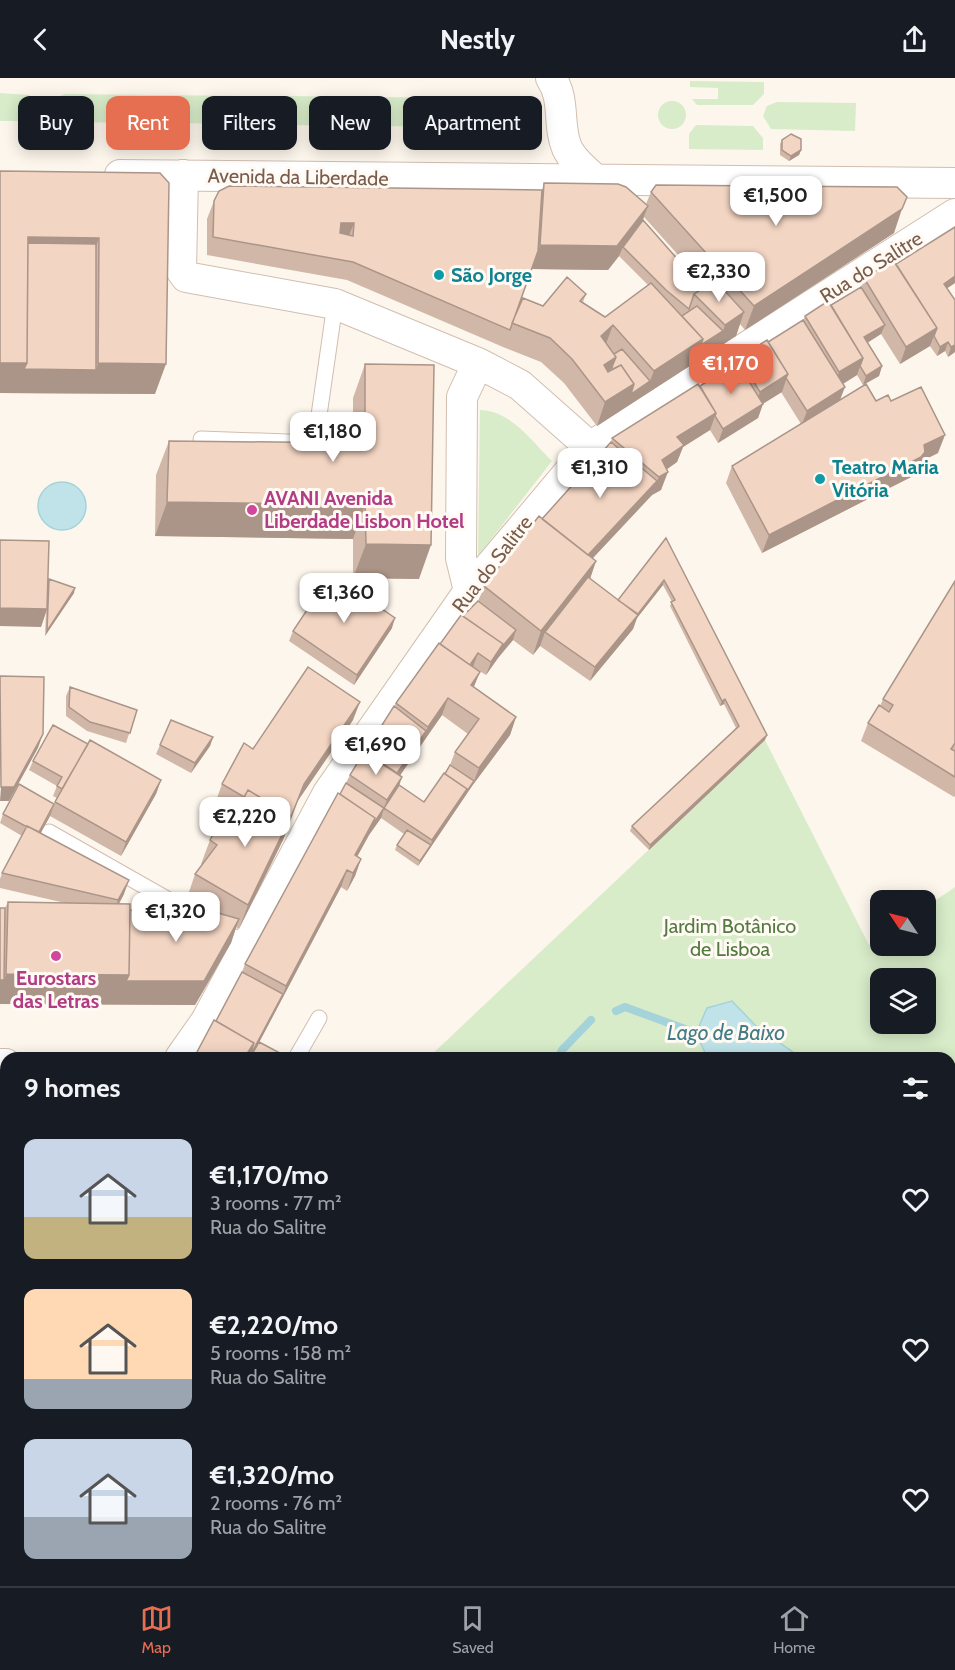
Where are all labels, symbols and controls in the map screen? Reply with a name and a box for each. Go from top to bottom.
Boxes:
icon: back [24,23,57,56]
text: Nestly [440,23,515,56]
icon: share [898,23,931,56]
chip: Buy [18,96,94,150]
chip: Rent [106,96,190,150]
chip: Filters [202,96,297,150]
chip: New [309,96,391,150]
chip: Apartment [403,96,542,150]
street label: Avenida da Liberdade [207,163,389,191]
pin: €1,500 [727,176,825,227]
text: €1,500 [744,183,808,207]
street label: Rua do Salitre [815,226,927,308]
pin: €2,330 [670,252,768,303]
text: €2,330 [687,259,751,283]
place label: São Jorge [451,263,532,287]
marker: São Jorge [432,268,446,282]
pin: €1,170 [682,344,780,395]
text: €1,170 [703,351,759,375]
pin: €1,180 [284,412,382,463]
text: €1,180 [304,419,362,443]
pin: €1,310 [551,448,649,499]
text: €1,310 [571,455,629,479]
place label: Teatro Maria Vitória [832,455,939,502]
marker: Teatro Maria Vitória [813,472,827,486]
place label: AVANI Avenida Liberdade Lisbon Hotel [264,486,464,533]
marker: AVANI Avenida Liberdade Lisbon Hotel [245,503,259,517]
street label: Rua do Salitre [447,511,537,617]
pin: €1,360 [295,573,393,624]
text: €1,360 [314,580,374,604]
pin: €1,690 [327,725,425,776]
text: €1,690 [345,732,407,756]
pin: €2,220 [196,797,294,848]
text: €2,220 [213,804,277,828]
north arrow [870,890,936,956]
map controls [870,890,936,1034]
pin: €1,320 [127,892,225,943]
text: €1,320 [146,899,206,923]
park label: Jardim Botânico de Lisboa [663,914,796,961]
marker: Eurostars das Letras [49,949,63,963]
place label: Eurostars das Letras [13,966,99,1013]
button: layers [870,968,936,1034]
water label: Lago de Baixo [667,1020,785,1045]
text: 9 homes [24,1072,121,1104]
icon: filters [899,1072,932,1105]
text: €1,170/mo [210,1159,329,1191]
icon: home [72,1163,144,1235]
icon: heart [899,1183,932,1216]
text: 3 rooms · 77 m² [210,1191,342,1215]
text: Rua do Salitre [210,1215,326,1239]
text: €2,220/mo [210,1309,338,1341]
icon: home [72,1313,144,1385]
icon: heart [899,1333,932,1366]
text: 5 rooms · 158 m² [210,1341,351,1365]
text: Rua do Salitre [210,1365,326,1389]
text: €1,320/mo [210,1459,334,1491]
icon: home [72,1463,144,1535]
icon: heart [899,1483,932,1516]
text: 2 rooms · 76 m² [210,1491,342,1515]
text: Rua do Salitre [210,1515,326,1539]
tab: Map [140,1602,173,1657]
tab: Saved [452,1602,494,1657]
tab: Home [773,1602,815,1657]

